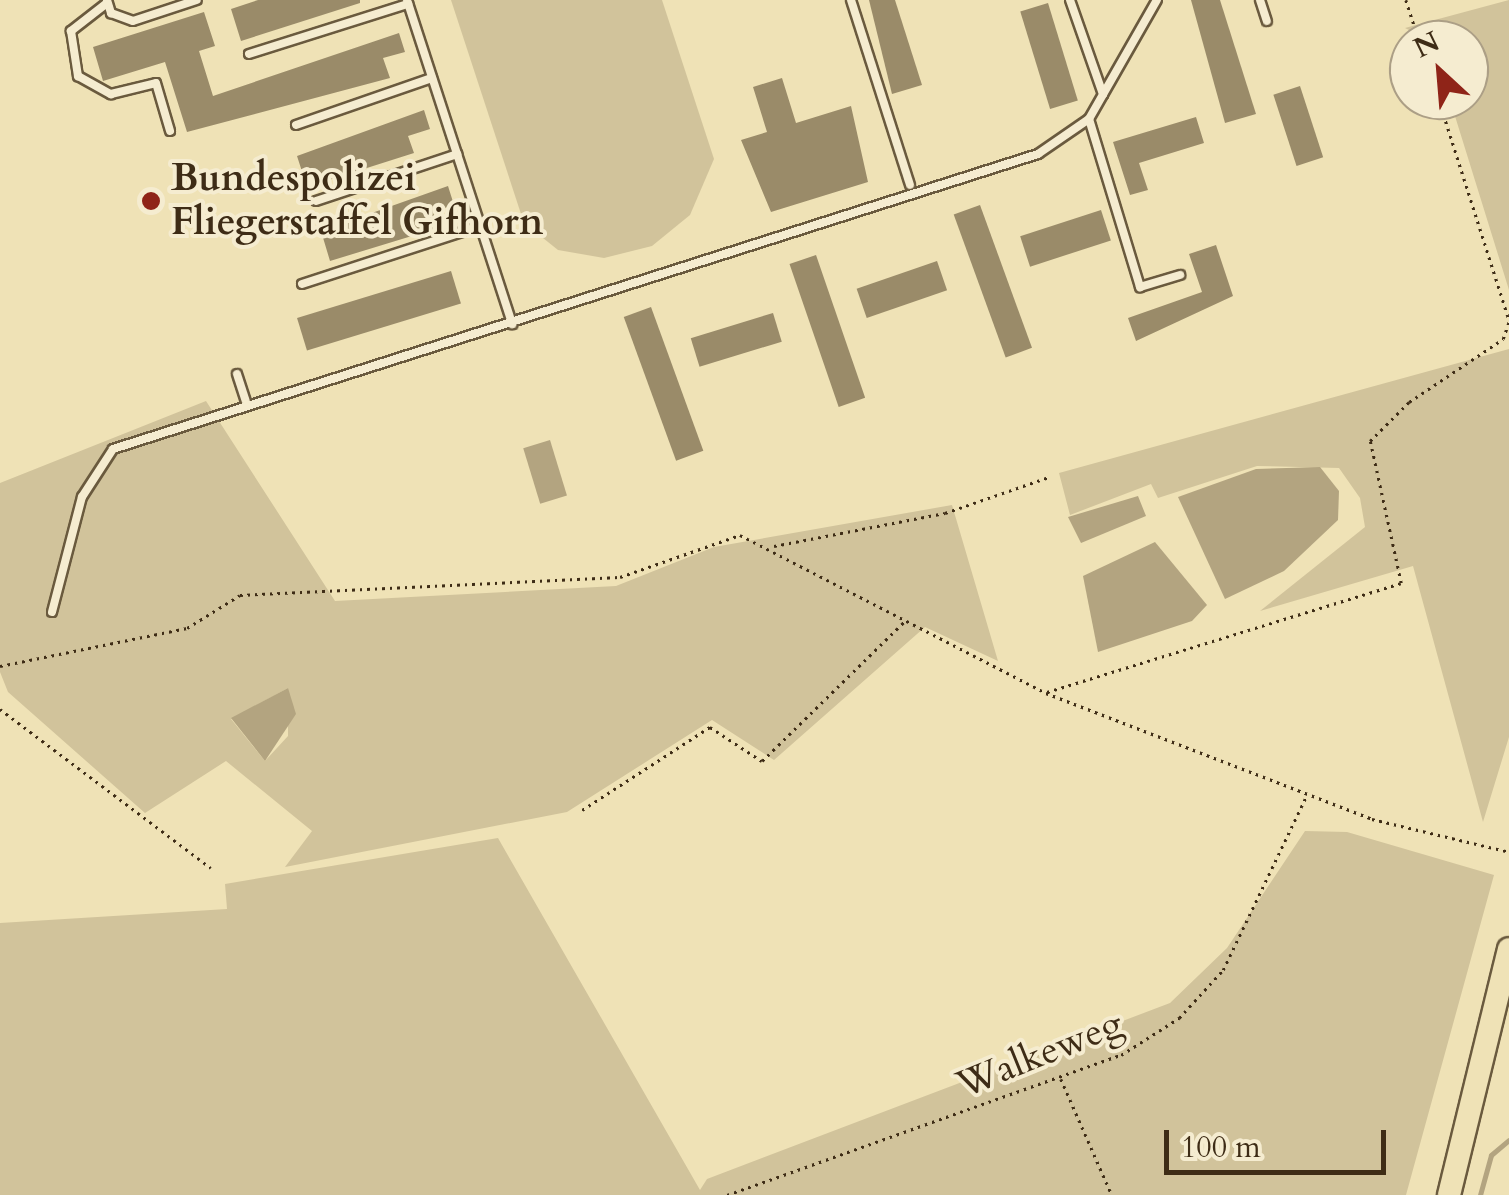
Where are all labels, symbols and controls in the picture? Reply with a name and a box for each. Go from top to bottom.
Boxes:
north arrow [1389,20,1489,120]
text: N [1407,22,1446,67]
place label: Bundespolizei Fliegerstaffel Gifhorn [171,156,543,245]
marker: Bundespolizei Fliegerstaffel Gifhorn [140,190,162,212]
street label: Walkeweg [950,1001,1130,1109]
scale bar [1169,1110,1392,1172]
text: 100 m [1181,1127,1261,1168]

